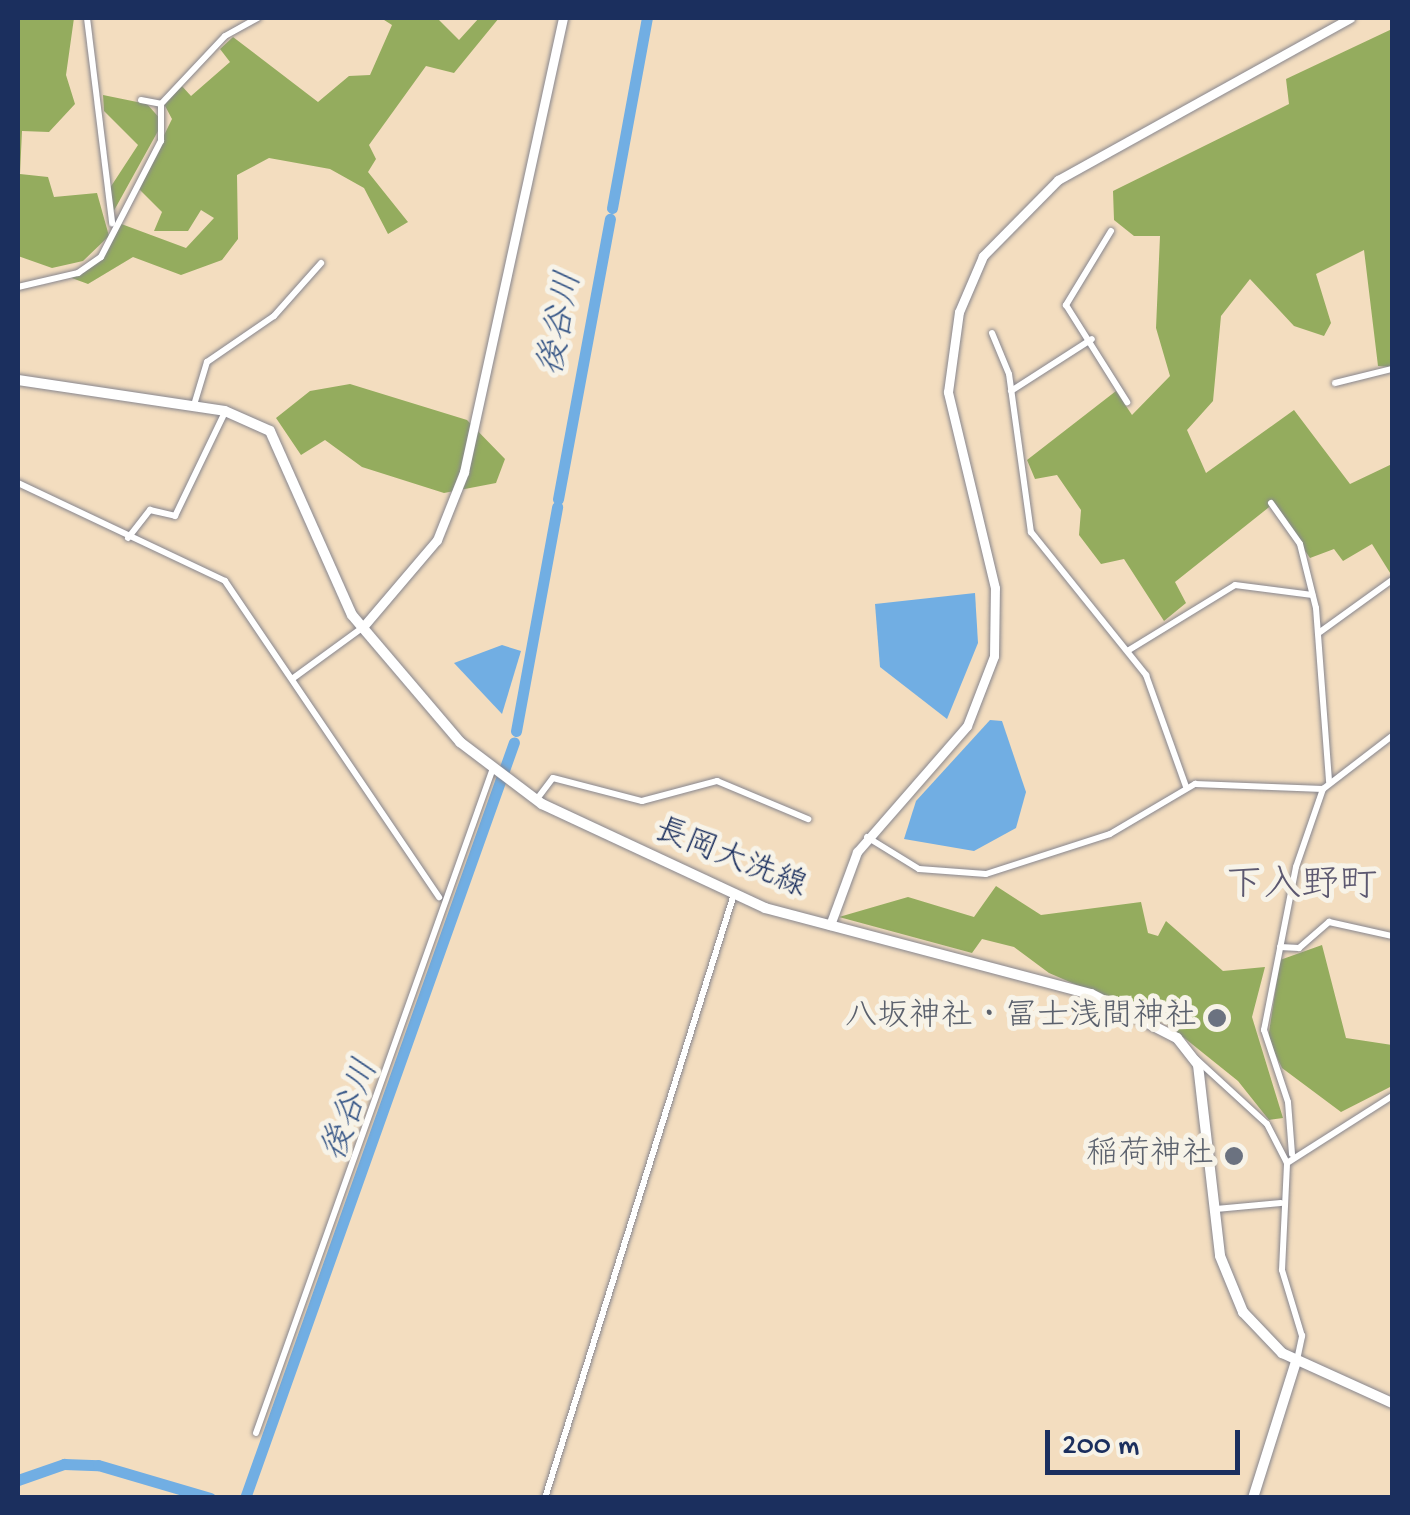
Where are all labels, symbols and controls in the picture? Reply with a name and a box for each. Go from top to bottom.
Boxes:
water label: 後谷川 [532,268,594,380]
street label: 長岡大洗線 [649,812,811,908]
district label: 下入野町 [1225,866,1377,912]
place label: 八坂神社・冨士浅間神社 [845,999,1197,1037]
marker: 八坂神社・冨士浅間神社 [1206,1007,1228,1029]
water label: 後谷川 [315,1054,391,1168]
place label: 稲荷神社 [1086,1137,1214,1175]
marker: 稲荷神社 [1223,1145,1245,1167]
scale bar [1050,1410,1245,1472]
text: 200 m [1062,1430,1139,1465]

